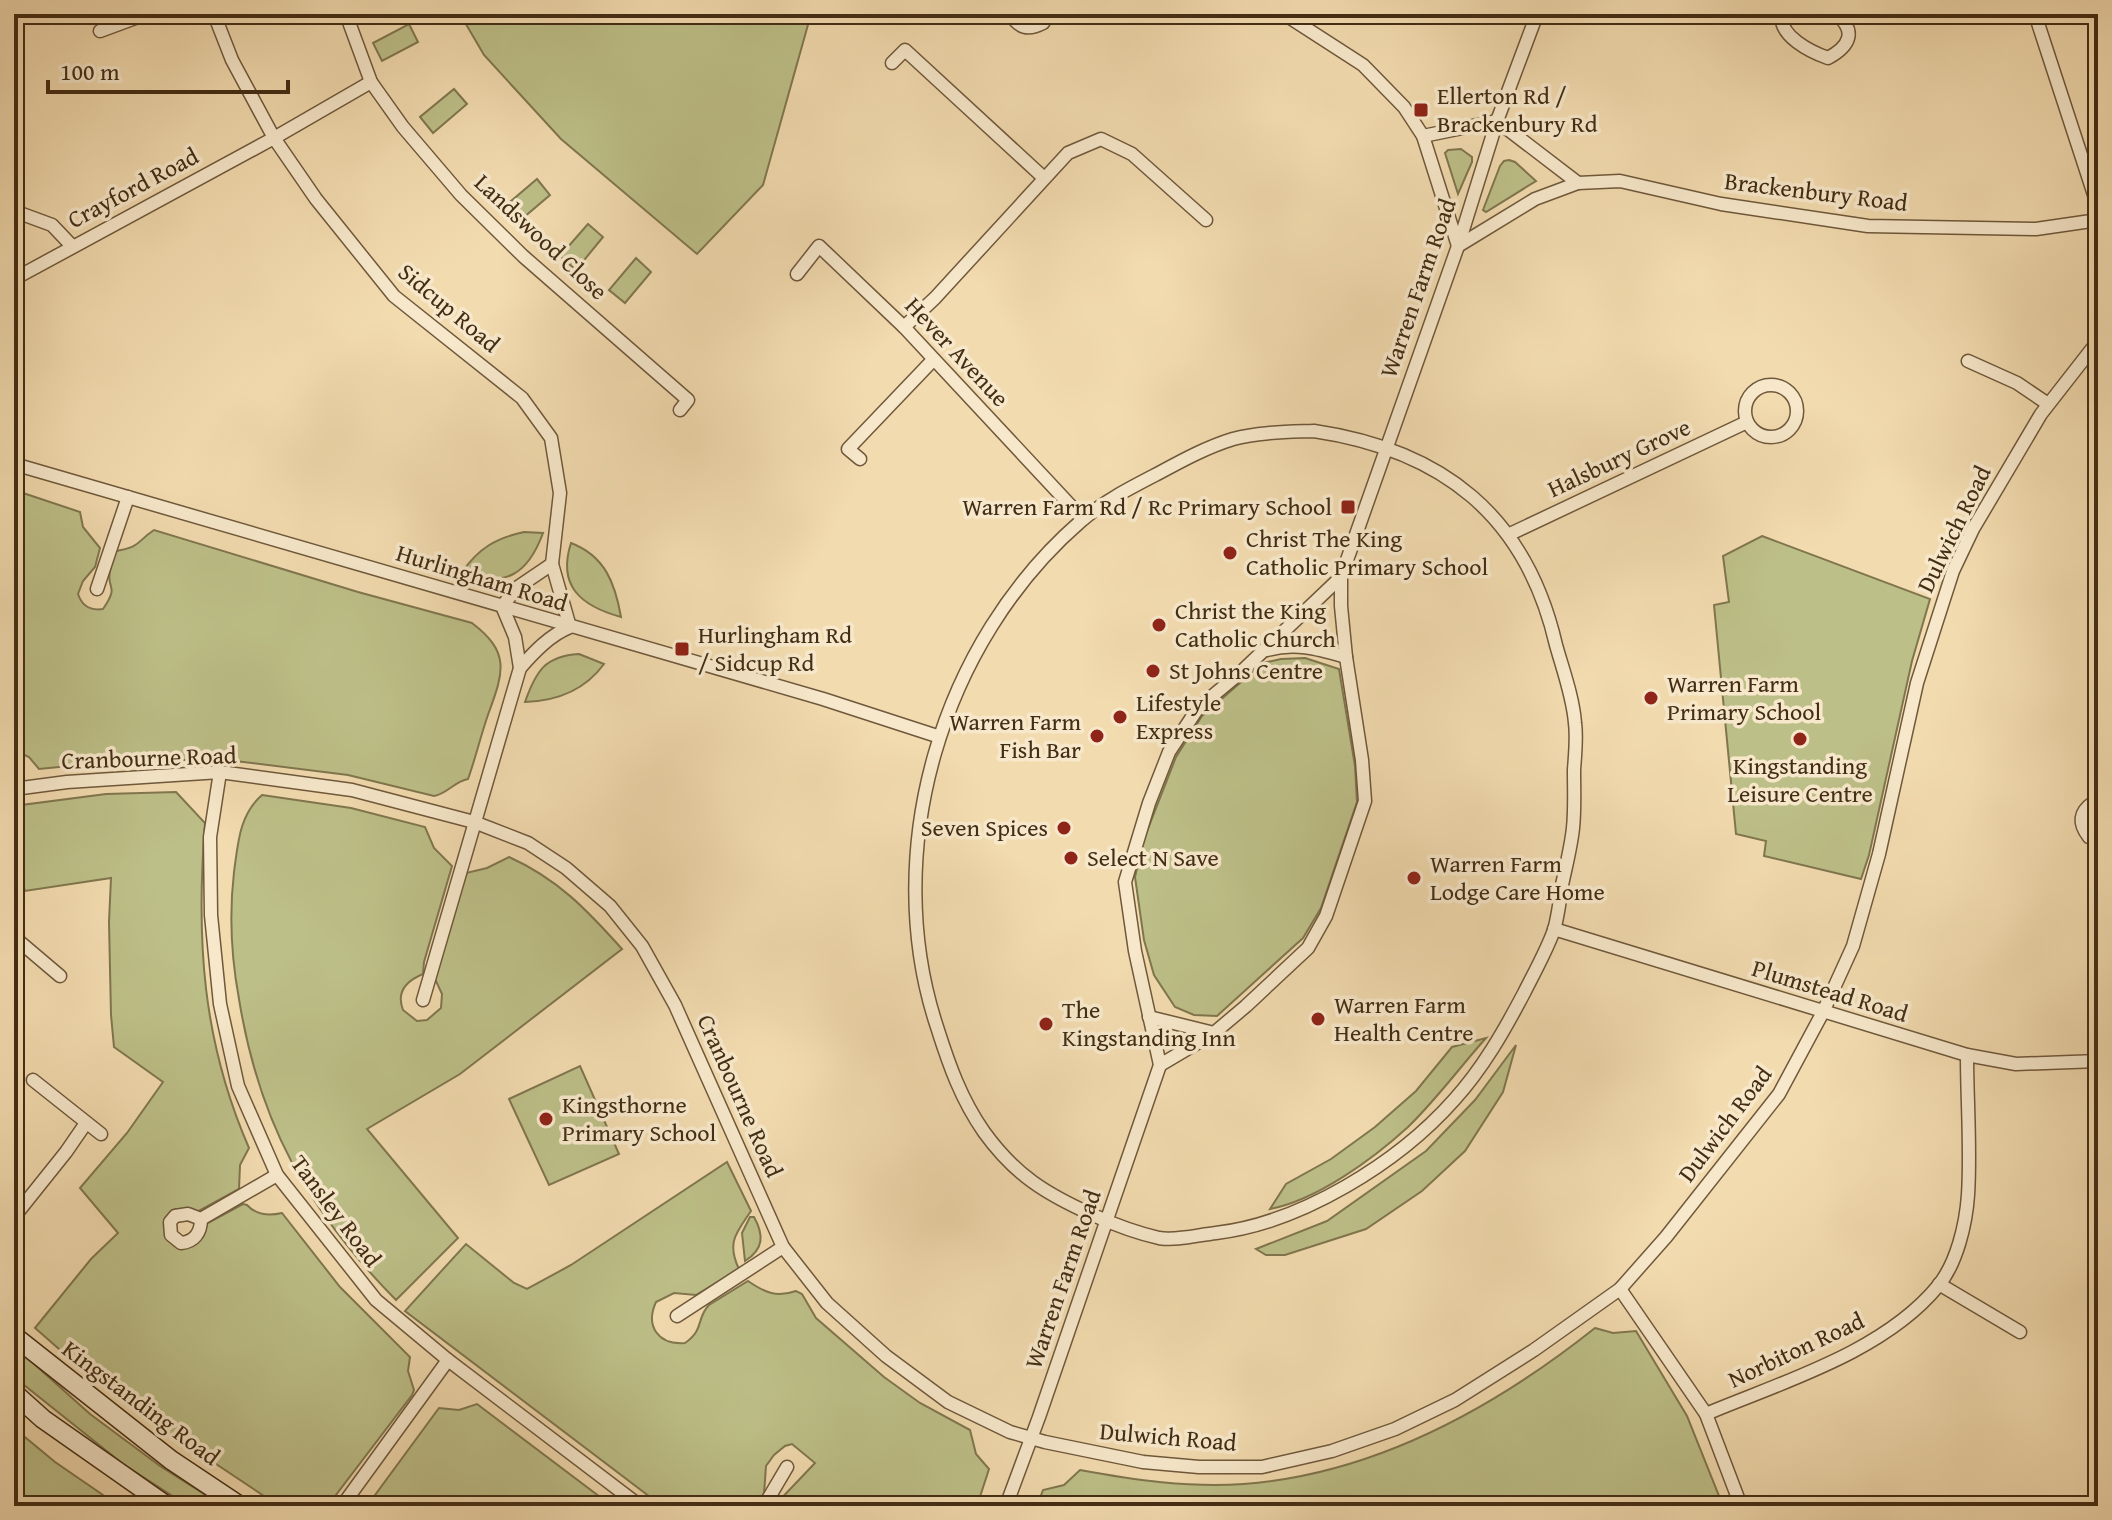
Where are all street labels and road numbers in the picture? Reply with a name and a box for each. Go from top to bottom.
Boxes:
street label: Crayford Road [61,138,205,237]
street label: Brackenbury Road [1723,163,1910,220]
street label: Landswood Close [467,166,616,308]
street label: Warren Farm Road [1370,193,1465,382]
street label: Sidcup Road [391,255,508,361]
street label: Hever Avenue [897,289,1017,414]
street label: Halsbury Grove [1542,409,1696,506]
street label: Dulwich Road [1908,459,1999,598]
street label: Hurlingham Road [392,535,572,620]
street label: Cranbourne Road [61,737,237,778]
street label: Plumstead Road [1748,950,1912,1031]
street label: Cranbourne Road [689,1009,792,1183]
street label: Dulwich Road [1669,1058,1780,1189]
street label: Tansley Road [283,1147,390,1274]
street label: Warren Farm Road [1015,1184,1110,1373]
street label: Norbiton Road [1722,1303,1870,1396]
street label: Kingstanding Road [55,1332,228,1474]
street label: Dulwich Road [1098,1413,1238,1460]

